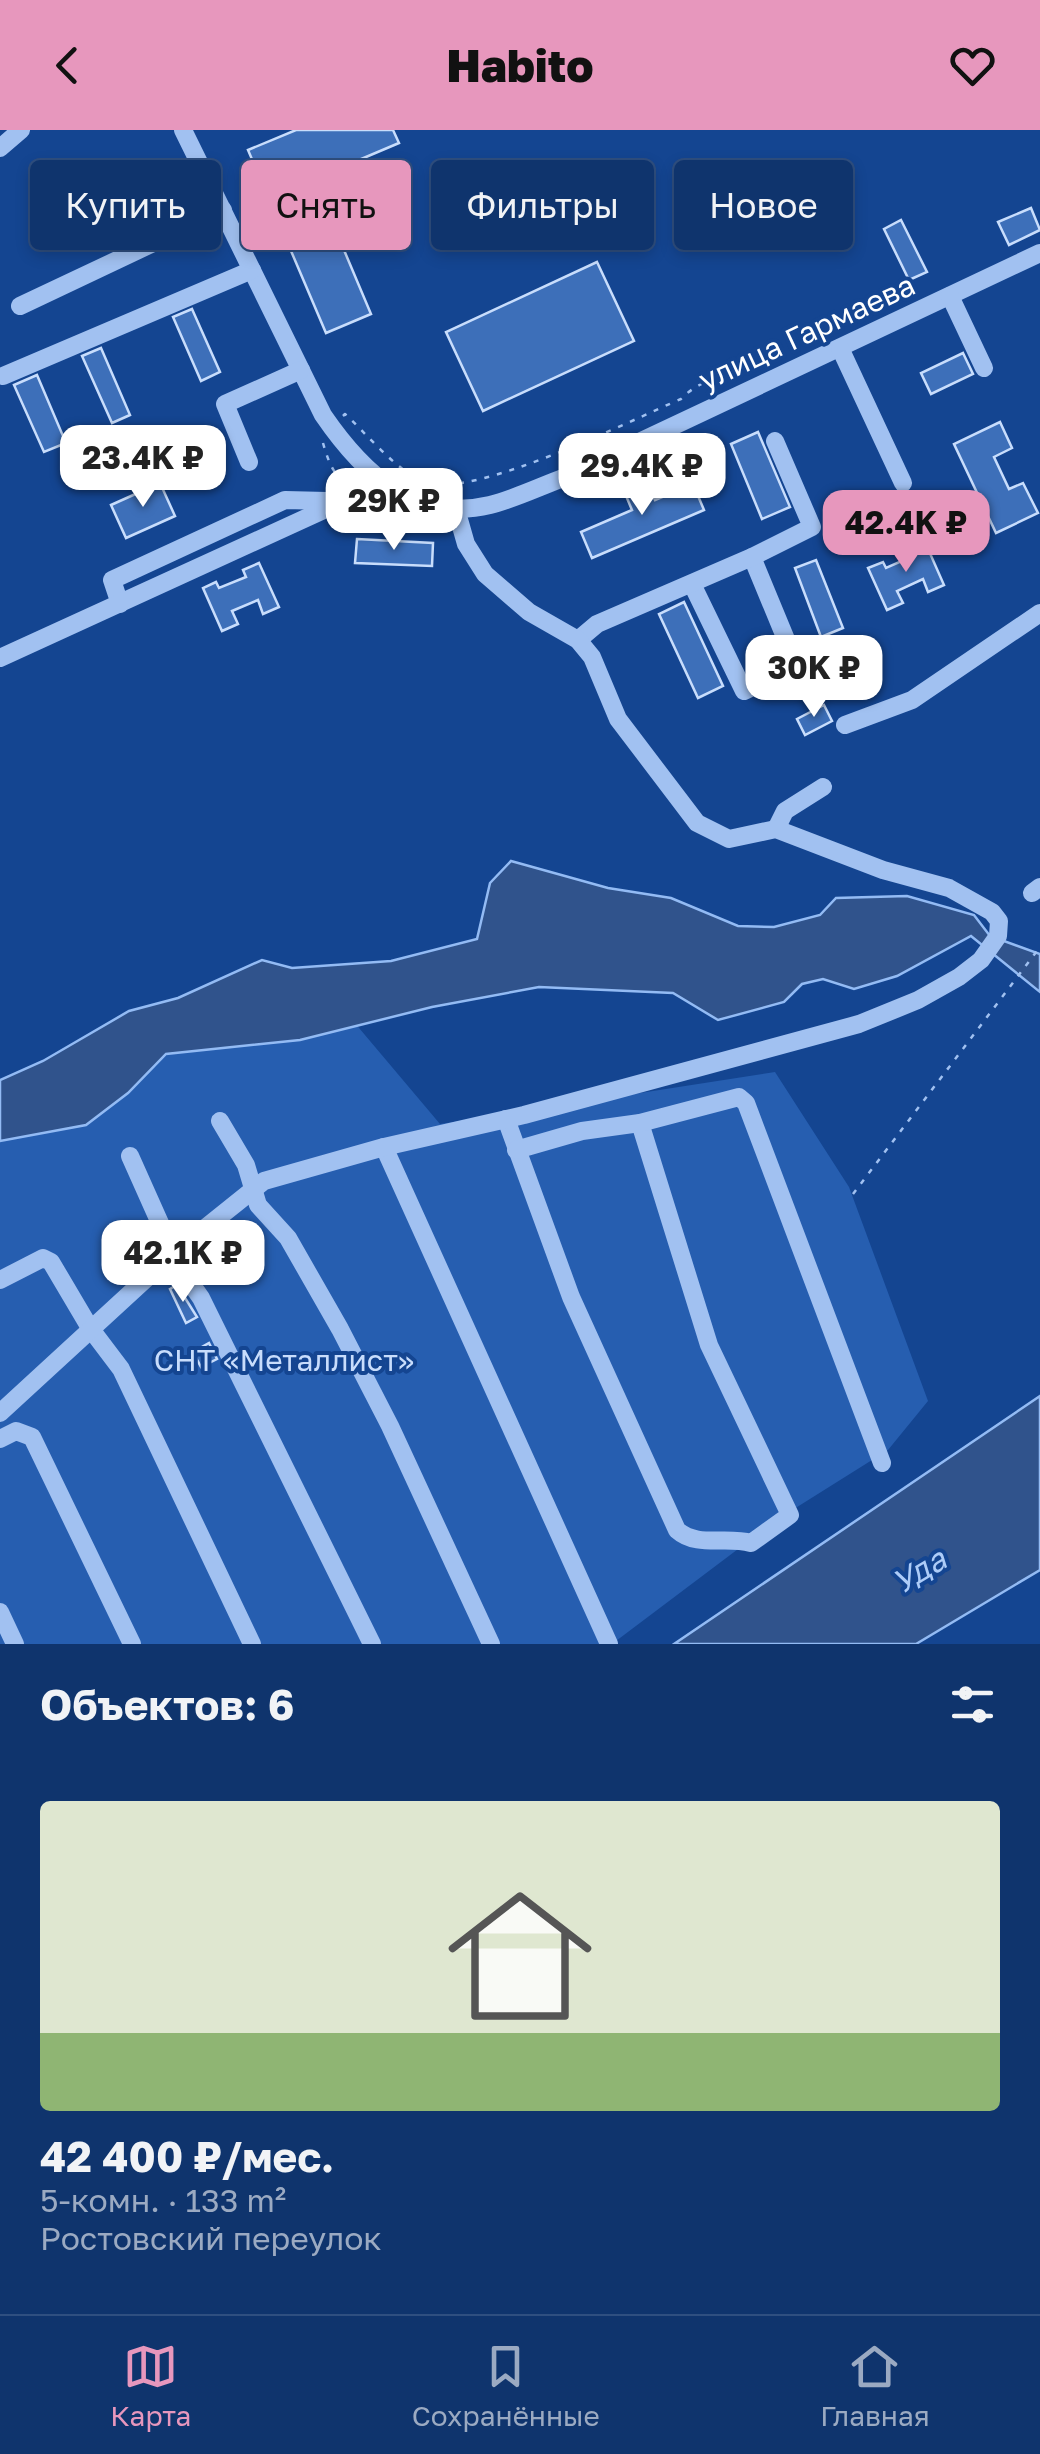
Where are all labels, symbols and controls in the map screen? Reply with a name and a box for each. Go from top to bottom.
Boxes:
icon: back [40,38,95,93]
text: Habito [447,38,593,92]
icon: heart [945,38,1000,93]
chip: Купить [30,160,221,250]
chip: Снять [241,160,411,250]
chip: Фильтры [431,160,654,250]
chip: Новое [674,160,853,250]
street label: улица Гармаева [693,266,920,398]
pin: 23.4K ₽ [51,425,235,510]
pin: 29.4K ₽ [550,433,734,518]
text: 23.4K ₽ [82,438,204,476]
text: 29.4K ₽ [581,446,703,484]
pin: 29K ₽ [324,468,464,553]
text: 29K ₽ [348,481,440,519]
pin: 42.4K ₽ [814,490,998,575]
text: 42.4K ₽ [845,503,967,541]
pin: 30K ₽ [744,635,884,720]
text: 30K ₽ [767,648,861,686]
pin: 42.1K ₽ [91,1220,275,1305]
text: 42.1K ₽ [123,1233,243,1271]
park label: СНТ «Металлист» [154,1342,414,1378]
water label: Уда [884,1538,954,1601]
icon: filters [945,1677,1000,1732]
text: Объектов: 6 [40,1679,295,1729]
icon: home [430,1866,610,2046]
text: 42 400 ₽/мес. [40,2131,334,2181]
text: 5-комн. · 133 m² [40,2181,286,2219]
text: Ростовский переулок [40,2219,382,2257]
tab: Карта [110,2339,191,2432]
tab: Сохранённые [412,2339,600,2432]
tab: Главная [820,2339,930,2432]

